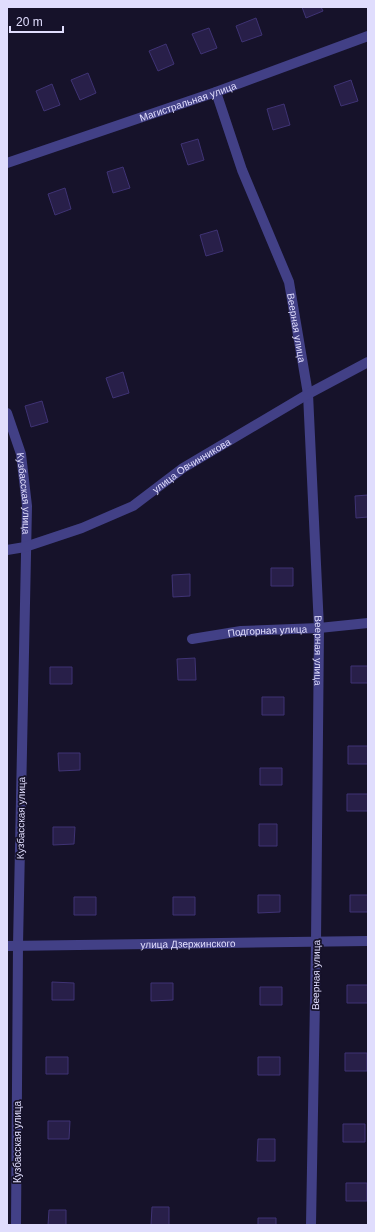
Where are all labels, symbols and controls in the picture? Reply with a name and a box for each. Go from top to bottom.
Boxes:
scale bar [10,8,63,34]
text: 20 m [16,15,43,29]
street label: Магистральная улица [138,79,238,123]
street label: Веерная улица [285,292,308,364]
street label: улица Овчинникова [150,436,233,495]
street label: Кузбасская улица [15,452,33,535]
street label: Веерная улица [313,615,325,686]
street label: Подгорная улица [227,623,308,639]
street label: Кузбасская улица [15,776,27,859]
street label: улица Дзержинского [140,937,236,950]
street label: Веерная улица [310,939,322,1010]
street label: Кузбасская улица [12,1100,23,1183]

